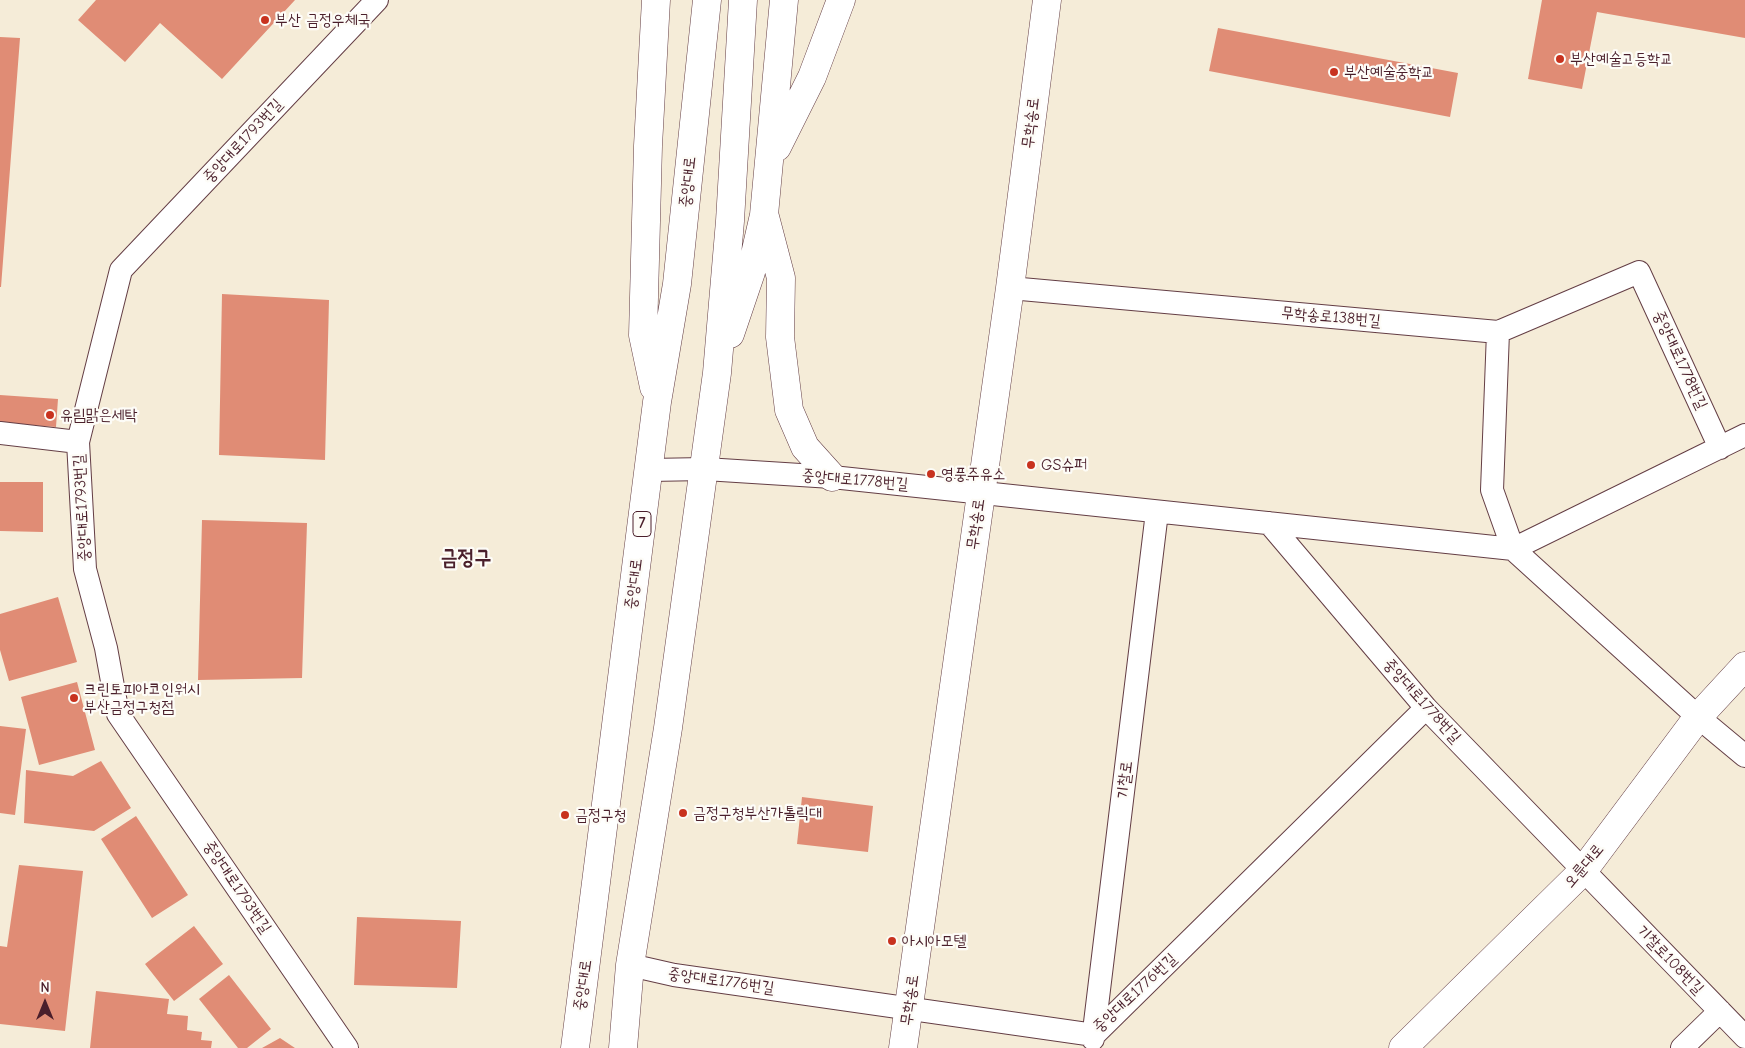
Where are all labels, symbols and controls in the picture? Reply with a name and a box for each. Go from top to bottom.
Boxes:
place label: 부산 금정우체국 [275,10,370,30]
marker: 부산 금정우체국 [259,14,271,26]
place label: 부산예술고등학교 [1570,49,1673,69]
marker: 부산예술고등학교 [1554,53,1566,65]
place label: 부산예술중학교 [1344,62,1434,82]
marker: 부산예술중학교 [1328,66,1340,78]
street label: 중앙대로1793번길 [199,95,287,187]
street label: 무학송로 [1018,96,1044,150]
street label: 중앙대로 [676,155,700,209]
street label: 무학송로138번길 [1280,303,1382,331]
street label: 중앙대로1778번길 [1649,308,1711,412]
place label: 유림맑은세탁 [60,405,137,425]
marker: 유림맑은세탁 [44,409,56,421]
street label: 중앙대로1793번길 [70,454,94,562]
place label: GS슈퍼 [1041,455,1087,475]
marker: GS슈퍼 [1025,459,1037,471]
place label: 영풍주유소 [941,464,1005,484]
street label: 중앙대로1778번길 [801,466,909,494]
marker: 영풍주유소 [925,468,937,480]
street label: 무학송로 [963,497,989,551]
road number: 7 [633,512,651,536]
district label: 금정구 [441,545,491,571]
street label: 중앙대로 [621,557,647,611]
street label: 중앙대로1778번길 [1379,655,1465,747]
place label: 크린토피아코인워시 부산금정구청점 [84,679,200,717]
marker: 크린토피아코인워시 부산금정구청점 [68,692,80,704]
street label: 기찰로 [1113,760,1137,800]
place label: 금정구청부산가톨릭대 [693,803,822,823]
place label: 금정구청 [575,805,626,825]
marker: 금정구청부산가톨릭대 [677,807,689,819]
marker: 금정구청 [559,809,571,821]
street label: 중앙대로1793번길 [199,837,275,937]
street label: 오륜대로 [1560,840,1608,892]
street label: 기찰로108번길 [1632,921,1708,999]
place label: 아시아모텔 [902,931,966,951]
marker: 아시아모텔 [886,935,898,947]
street label: 중앙대로1776번길 [1089,949,1181,1037]
street label: 중앙대로 [570,958,596,1012]
street label: 중앙대로1776번길 [667,964,775,998]
street label: 무학송로 [897,973,923,1027]
north arrow [20,978,70,1028]
text: N [40,979,50,996]

